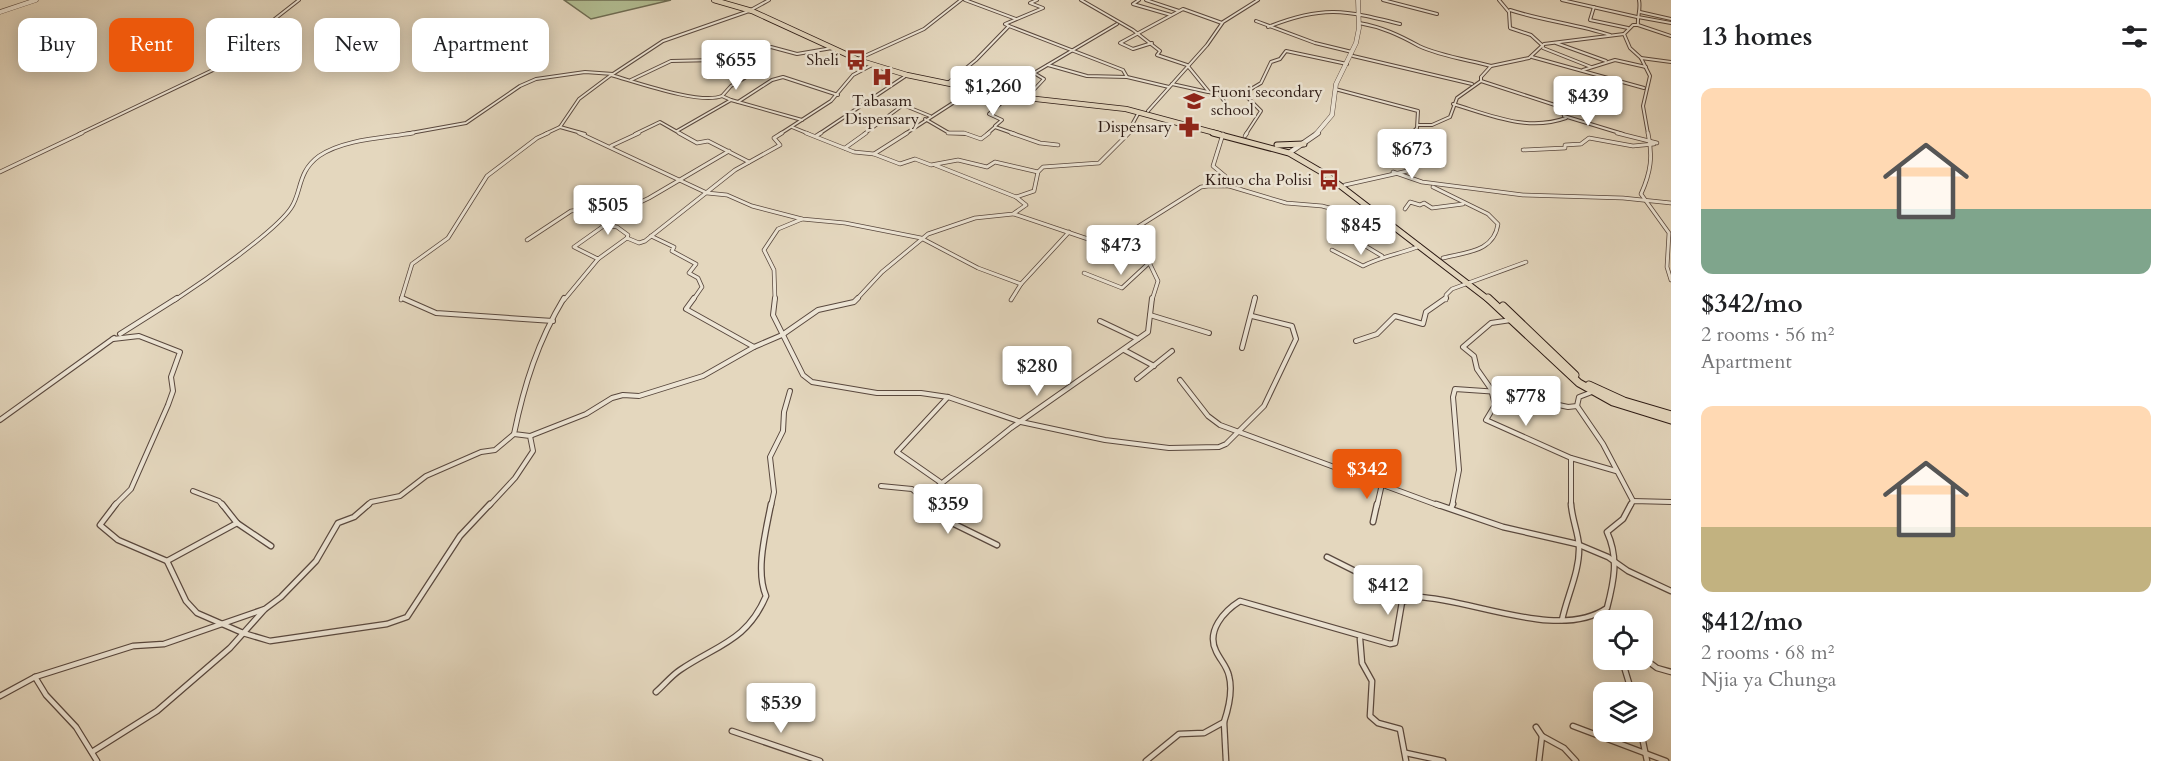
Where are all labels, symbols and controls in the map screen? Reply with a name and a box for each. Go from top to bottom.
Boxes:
chip: Buy [18,18,97,72]
chip: Rent [109,18,194,72]
chip: Filters [206,18,302,72]
chip: New [314,18,400,72]
chip: Apartment [412,18,549,72]
text: 13 homes [1701,19,1812,54]
icon: filters [2118,20,2151,53]
pin: $655 [700,40,772,91]
text: $655 [716,46,756,73]
bus stop icon: Sheli [844,48,868,72]
place label: Sheli [806,49,839,71]
hospital icon: Tabasam Dispensary [870,65,894,89]
pin: $1,260 [944,66,1042,117]
text: $1,260 [964,72,1022,99]
pin: $439 [1552,76,1624,127]
place label: Fuoni secondary school [1211,81,1323,121]
text: $439 [1568,82,1608,109]
school or university icon: Fuoni secondary school [1182,89,1206,113]
place label: Tabasam Dispensary [845,90,920,130]
pharmacy icon: Dispensary [1177,115,1201,139]
place label: Dispensary [1098,116,1173,138]
icon: home [1872,127,1980,235]
pin: $673 [1376,129,1448,180]
text: $673 [1392,135,1432,162]
bus stop icon: Kituo cha Polisi [1317,168,1341,192]
place label: Kituo cha Polisi [1205,169,1312,191]
pin: $505 [572,185,644,236]
text: $505 [588,191,628,218]
pin: $845 [1325,205,1397,256]
text: $845 [1341,211,1381,238]
pin: $473 [1085,225,1157,276]
text: $473 [1101,231,1141,258]
text: $342/mo [1701,286,1803,321]
text: 2 rooms · 56 m² [1701,321,1834,348]
pin: $280 [1001,346,1073,397]
text: Apartment [1701,348,1792,375]
text: $280 [1017,352,1057,379]
pin: $778 [1490,376,1562,427]
text: $778 [1506,382,1546,409]
icon: home [1872,445,1980,553]
pin: $342 [1331,449,1403,500]
text: $342 [1347,455,1387,482]
pin: $359 [912,484,984,535]
text: $359 [928,490,968,517]
pin: $412 [1352,565,1424,616]
text: $412 [1368,571,1408,598]
text: $412/mo [1701,604,1803,639]
map controls [1593,610,1653,742]
button: locate [1593,610,1653,670]
text: 2 rooms · 68 m² [1701,639,1834,666]
text: Njia ya Chunga [1701,666,1836,693]
button: layers [1593,682,1653,742]
pin: $539 [745,683,817,734]
text: $539 [761,689,801,716]

